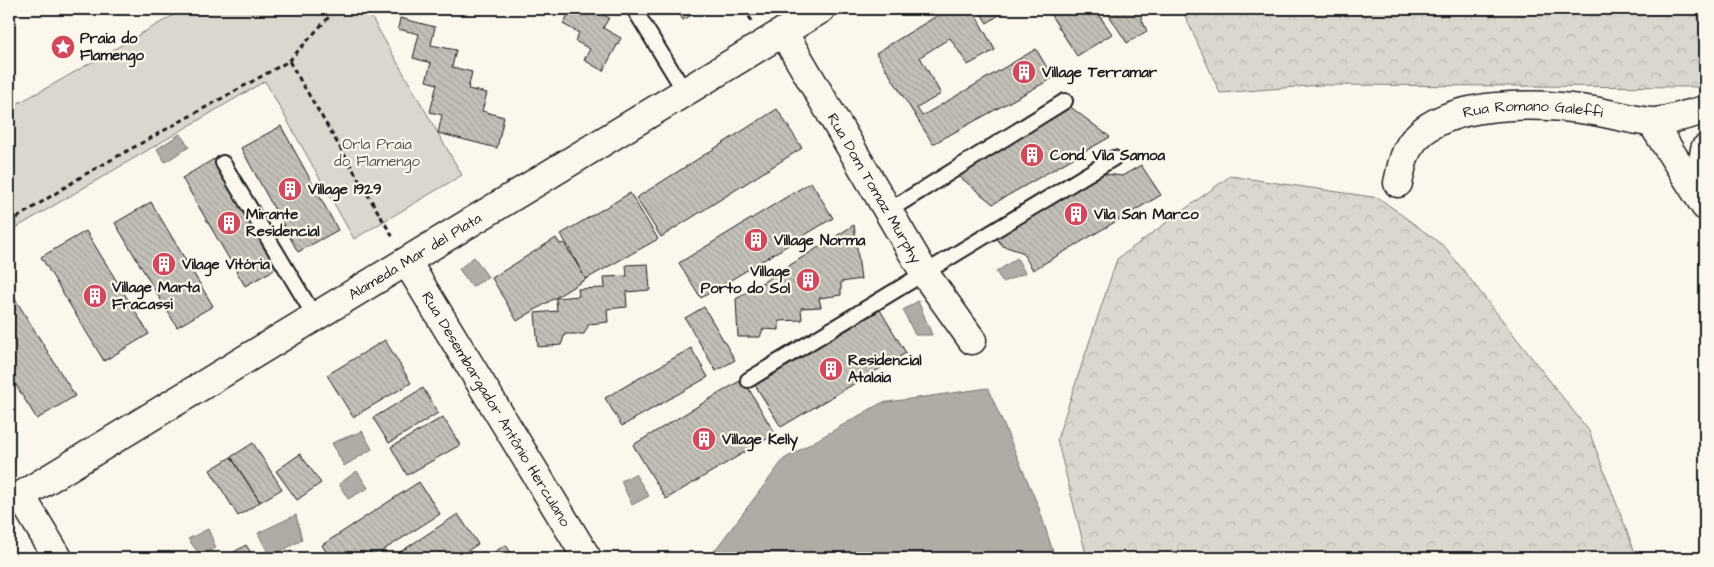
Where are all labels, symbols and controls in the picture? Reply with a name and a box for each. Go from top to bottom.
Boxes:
place label: Praia do Flamengo [80,28,144,68]
place icon: Praia do Flamengo [50,34,76,60]
building icon: Village Terramar [1011,59,1037,85]
place label: Village Terramar [1041,62,1158,85]
street label: Rua Romano Galeffi [1461,95,1606,123]
street label: Rua Dom Tomaz Murphy [822,109,927,268]
park label: Orla Praia do Flamengo [334,134,421,173]
building icon: Cond. Vila Samoa [1019,142,1045,168]
place label: Cond. Vila Samoa [1050,145,1165,166]
building icon: Village 1929 [277,176,303,202]
place label: Village 1929 [307,179,382,202]
building icon: Vila San Marco [1063,201,1089,227]
place label: Mirante Residencial [246,204,320,242]
place label: Vila San Marco [1093,204,1199,225]
street label: Alameda Mar del Plata [344,207,486,305]
building icon: Mirante Residencial [216,210,242,236]
building icon: Village Norma [743,227,769,253]
place label: Village Norma [773,230,866,253]
building icon: Vilage Vitória [151,251,177,277]
place label: Vilage Vitória [181,254,270,277]
place label: Village Porto do Sol [701,261,791,299]
building icon: Village Porto do Sol [795,267,821,293]
place label: Village Marta Fracassi [111,277,200,315]
building icon: Village Marta Fracassi [82,283,108,309]
street label: Rua Desembargador Antônio Herculano [417,287,576,531]
place label: Residencial Atalaia [848,350,922,388]
building icon: Residencial Atalaia [818,356,844,382]
building icon: Village Kelly [691,426,717,452]
place label: Village Kelly [721,429,799,452]

